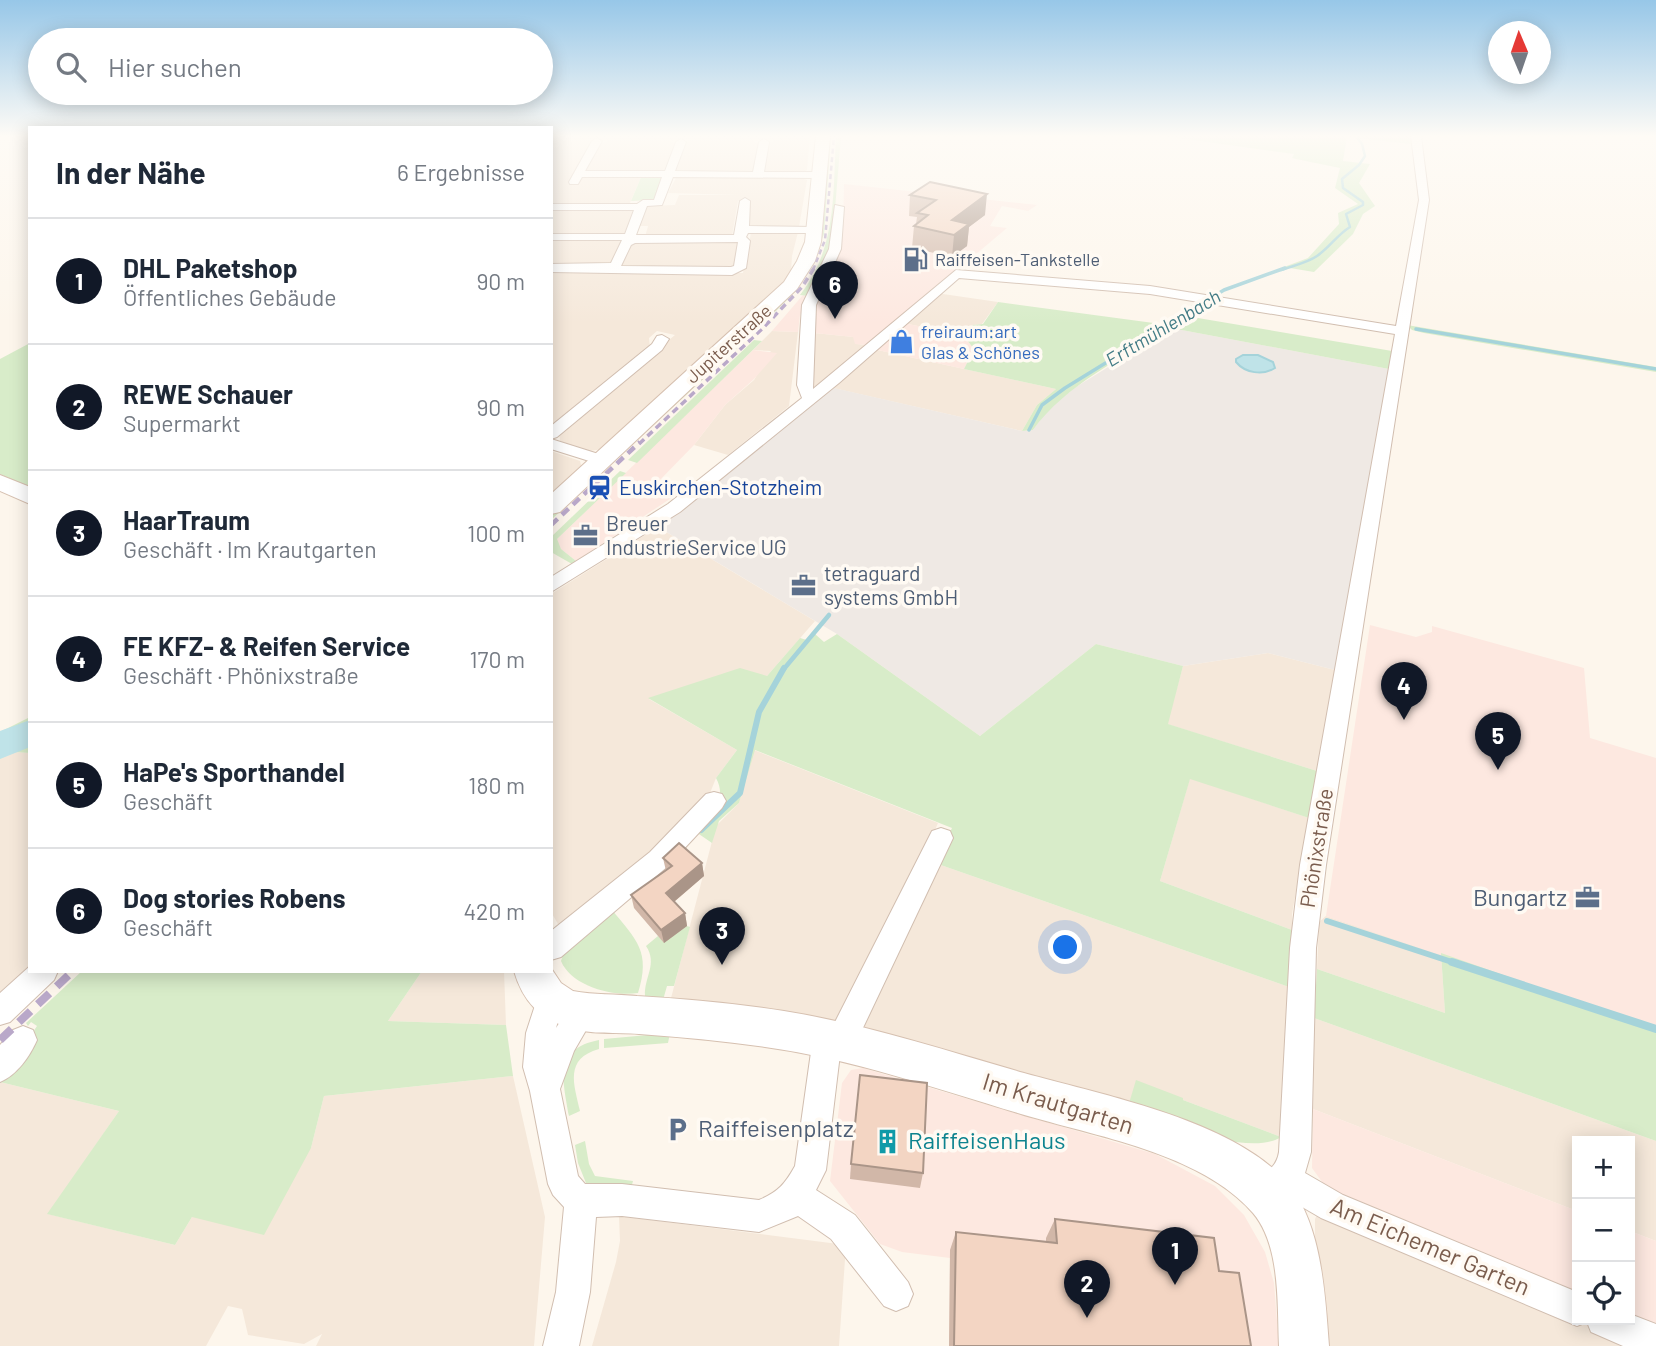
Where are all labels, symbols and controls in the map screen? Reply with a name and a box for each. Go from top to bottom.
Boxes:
north arrow [1488,21,1551,84]
search box [28,28,553,105]
icon: search [52,48,90,86]
text: Hier suchen [108,51,242,82]
text: In der Nähe [56,154,206,190]
text: 6 Ergebnisse [397,158,525,186]
fuel station icon: Raiffeisen-Tankstelle [901,246,929,274]
place label: Raiffeisen-Tankstelle [935,248,1100,270]
text: DHL Paketshop [123,252,297,283]
pin: 6 [812,261,858,319]
text: 1 [75,267,83,295]
text: 90 m [476,267,525,295]
text: Öffentliches Gebäude [123,283,336,311]
water label: Erftmühlenbach [1101,284,1224,371]
street label: Jupiterstraße [681,299,776,387]
place label: freiraum:art Glas & Schönes [921,320,1040,363]
shop icon: freiraum:art Glas & Schönes [887,328,915,356]
text: REWE Schauer [123,378,293,409]
text: 2 [73,393,85,421]
text: 90 m [476,393,525,421]
text: Supermarkt [123,409,241,437]
station icon: Euskirchen-Stotzheim [585,474,613,502]
place label: Euskirchen-Stotzheim [619,474,822,499]
text: HaarTraum [123,504,250,535]
place label: Breuer IndustrieService UG [606,510,787,559]
text: 3 [73,519,85,547]
text: 100 m [467,519,525,547]
office icon: Breuer IndustrieService UG [572,522,600,550]
text: Geschäft · Im Krautgarten [123,535,377,563]
place label: tetraguard systems GmbH [824,560,958,609]
office icon: tetraguard systems GmbH [790,572,818,600]
text: FE KFZ- & Reifen Service [123,630,410,661]
text: 4 [72,645,86,673]
text: 170 m [469,645,525,673]
text: Geschäft · Phönixstraße [123,661,359,689]
pin: 4 [1381,662,1427,720]
pin: 5 [1475,712,1521,770]
text: HaPe's Sporthandel [123,756,345,787]
text: 5 [73,771,85,799]
text: 180 m [468,771,525,799]
street label: Phönixstraße [1294,786,1337,909]
text: Geschäft [123,787,213,815]
text: Dog stories Robens [123,882,346,913]
place label: Bungartz [1473,882,1567,911]
office icon: Bungartz [1573,884,1601,912]
text: 6 [73,897,85,925]
text: 420 m [463,897,525,925]
pin: 3 [699,907,745,965]
text: Geschäft [123,913,213,941]
your location [1048,930,1082,964]
street label: Im Krautgarten [980,1066,1137,1139]
place label: Raiffeisenplatz [698,1113,854,1142]
parking icon: Raiffeisenplatz [664,1115,692,1143]
place label: RaiffeisenHaus [908,1125,1066,1154]
building icon: RaiffeisenHaus [874,1127,902,1155]
map controls [1572,1136,1635,1325]
button: + [1572,1136,1635,1199]
street label: Am Eichemer Garten [1326,1190,1535,1301]
button: − [1572,1199,1635,1262]
pin: 1 [1152,1227,1198,1285]
pin: 2 [1064,1260,1110,1318]
button: locate [1572,1262,1635,1325]

